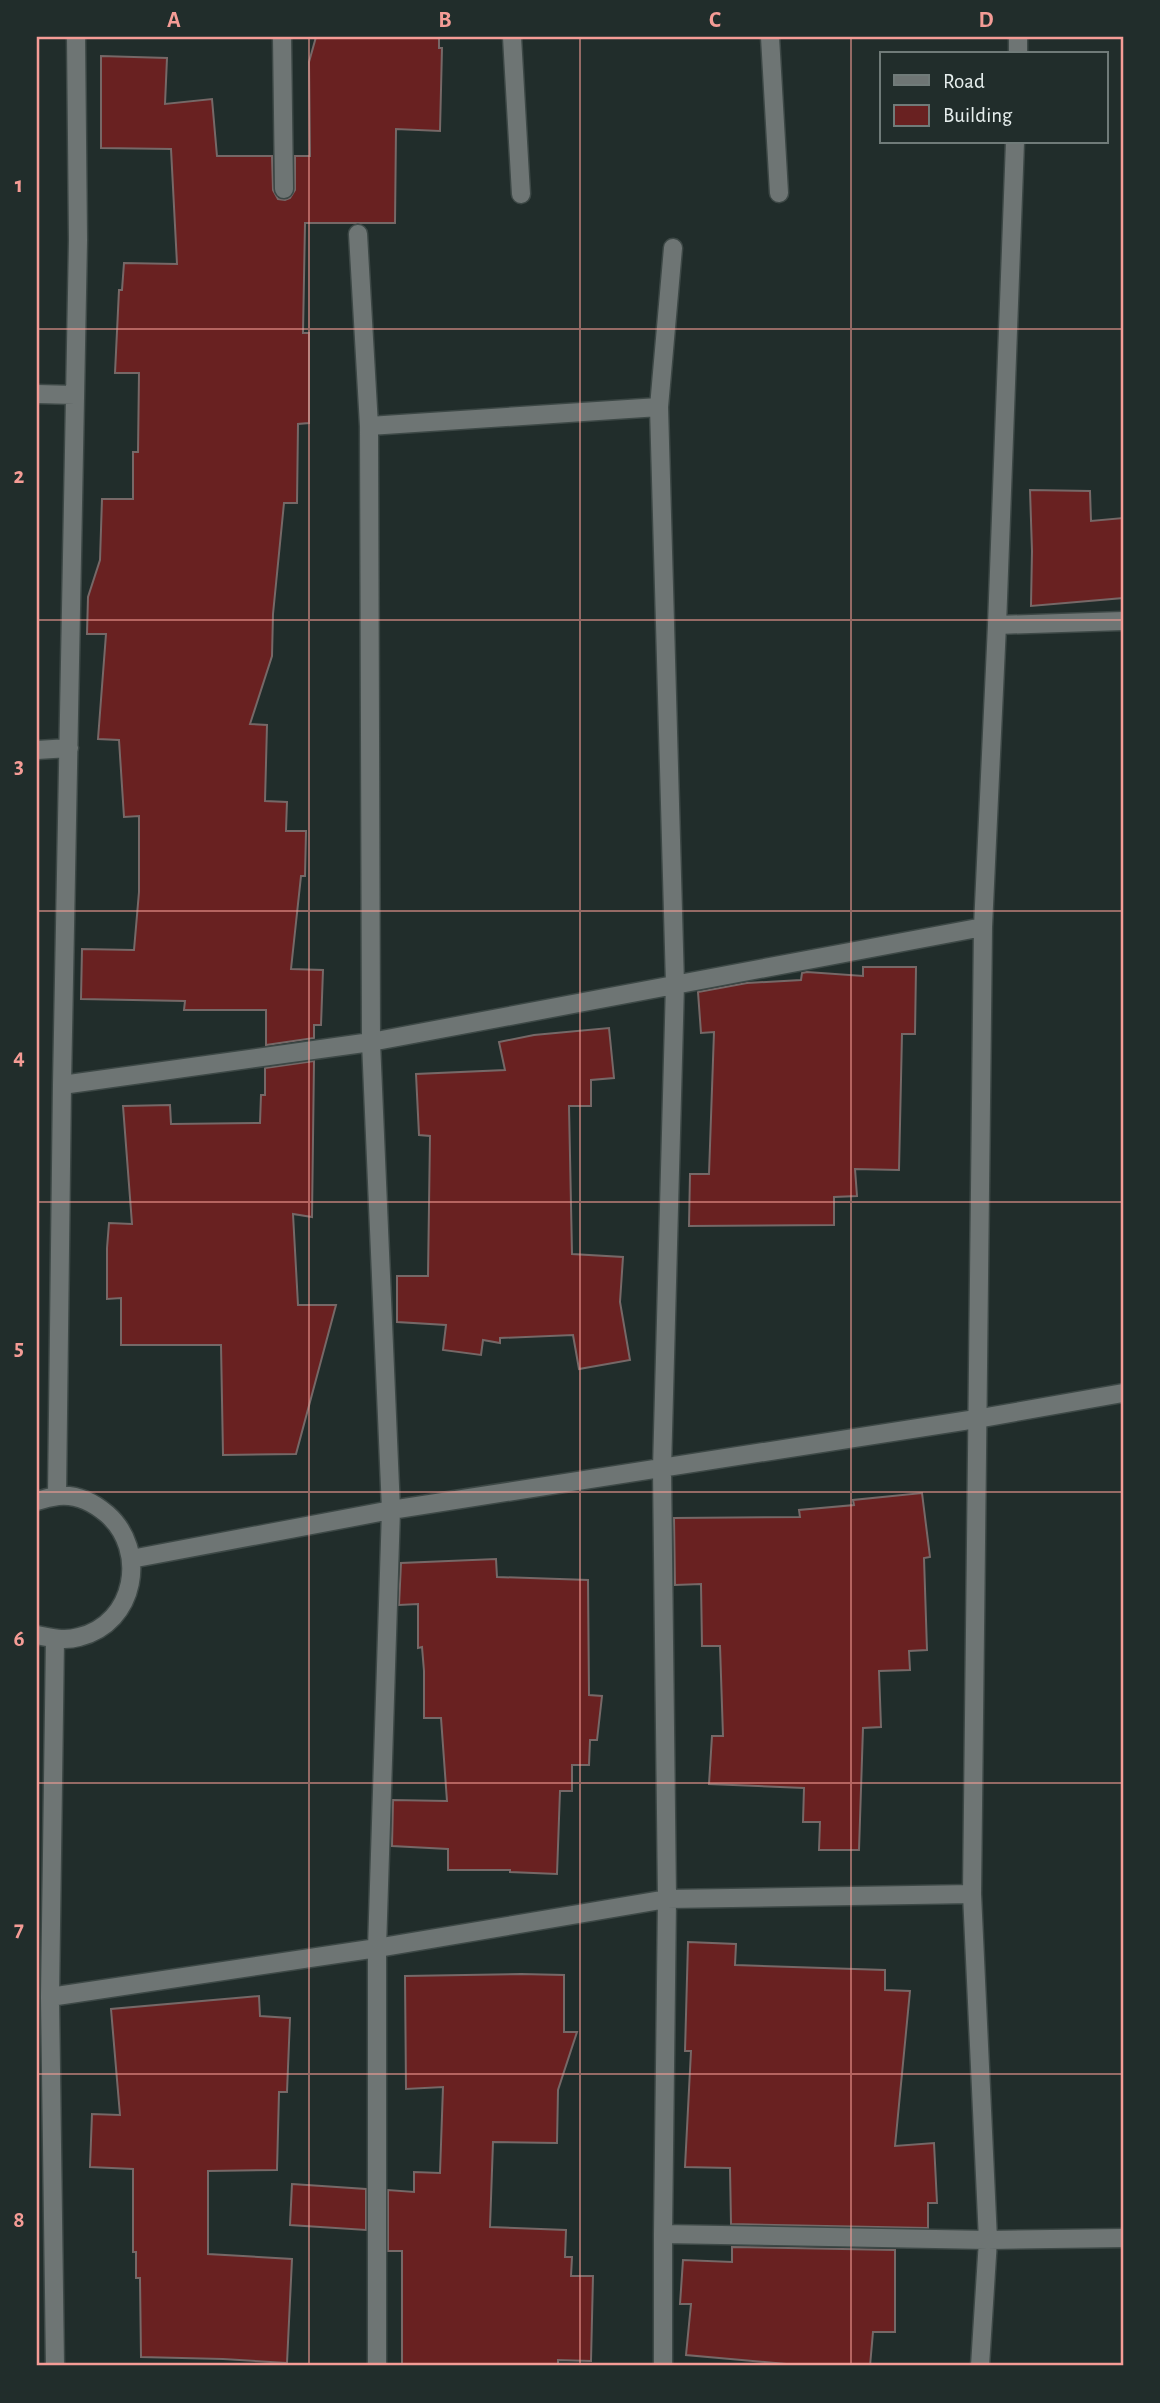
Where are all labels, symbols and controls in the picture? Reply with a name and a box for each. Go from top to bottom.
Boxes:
text: A [167,9,181,32]
text: B [438,9,452,32]
text: C [709,9,721,32]
text: D [978,9,994,32]
legend [880,52,1108,144]
text: Road [943,71,985,92]
text: Building [943,105,1013,126]
text: 1 [15,174,23,197]
text: 2 [14,465,25,488]
text: 3 [14,755,24,778]
text: 4 [13,1046,25,1069]
text: 5 [14,1337,24,1360]
text: 6 [13,1628,25,1651]
text: 7 [14,1918,24,1941]
text: 8 [13,2209,25,2232]

